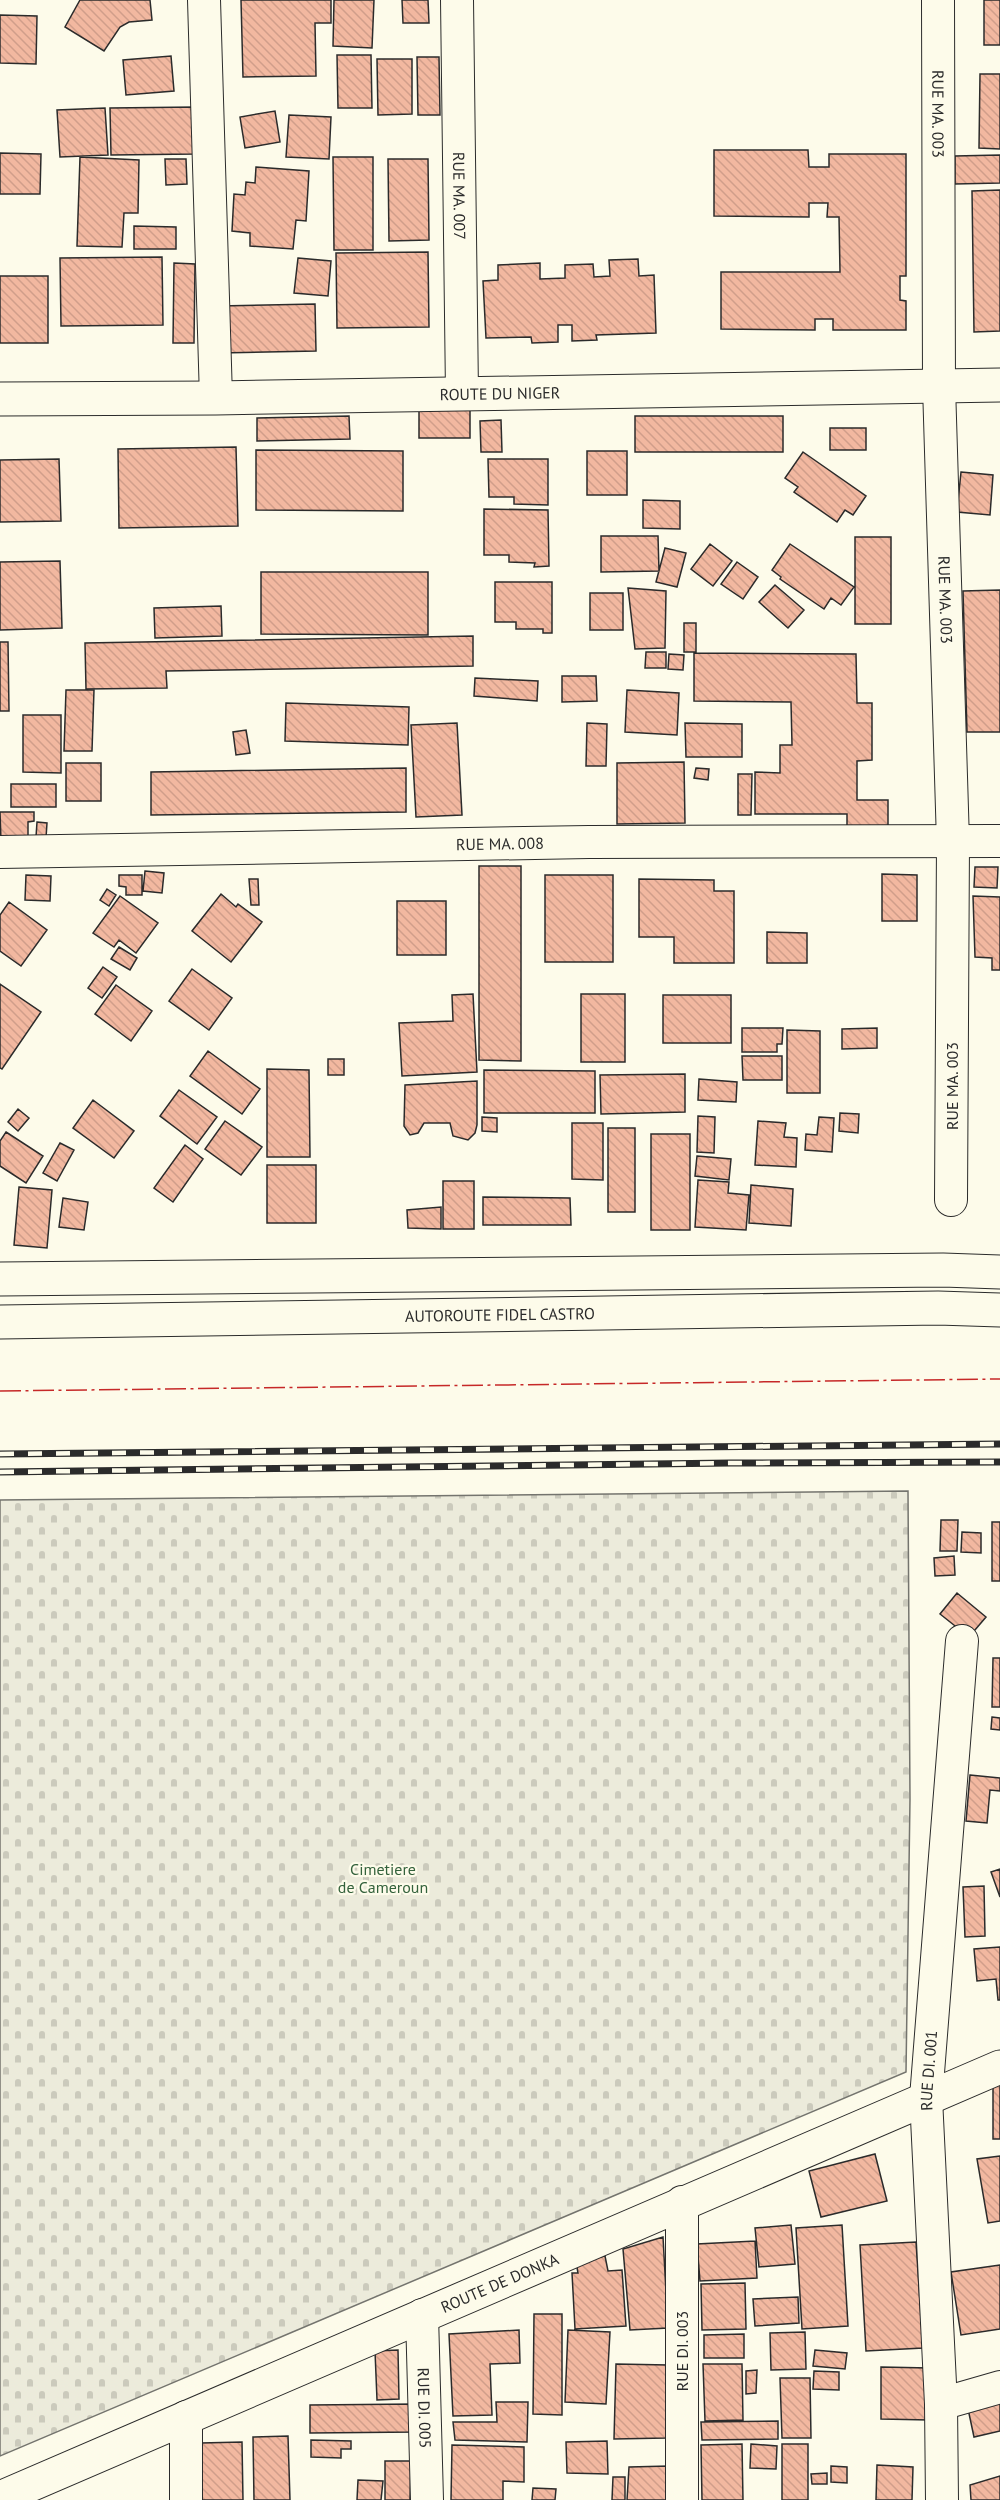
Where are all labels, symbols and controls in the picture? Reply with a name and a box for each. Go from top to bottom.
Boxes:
street label: RUE MA. 003 [928,70,948,158]
street label: RUE MA. 007 [449,152,470,240]
street label: ROUTE DU NIGER [440,382,560,404]
street label: RUE MA. 003 [934,556,957,644]
street label: RUE MA. 008 [456,833,544,854]
street label: RUE MA. 003 [942,1042,962,1130]
street label: AUTOROUTE FIDEL CASTRO [405,1303,595,1326]
park label: Cimetiere de Cameroun [338,1859,428,1897]
street label: RUE DI. 001 [916,2029,941,2111]
street label: ROUTE DE DONKA [438,2248,562,2317]
street label: RUE DI. 003 [672,2311,692,2391]
street label: RUE DI. 005 [413,2367,436,2449]

